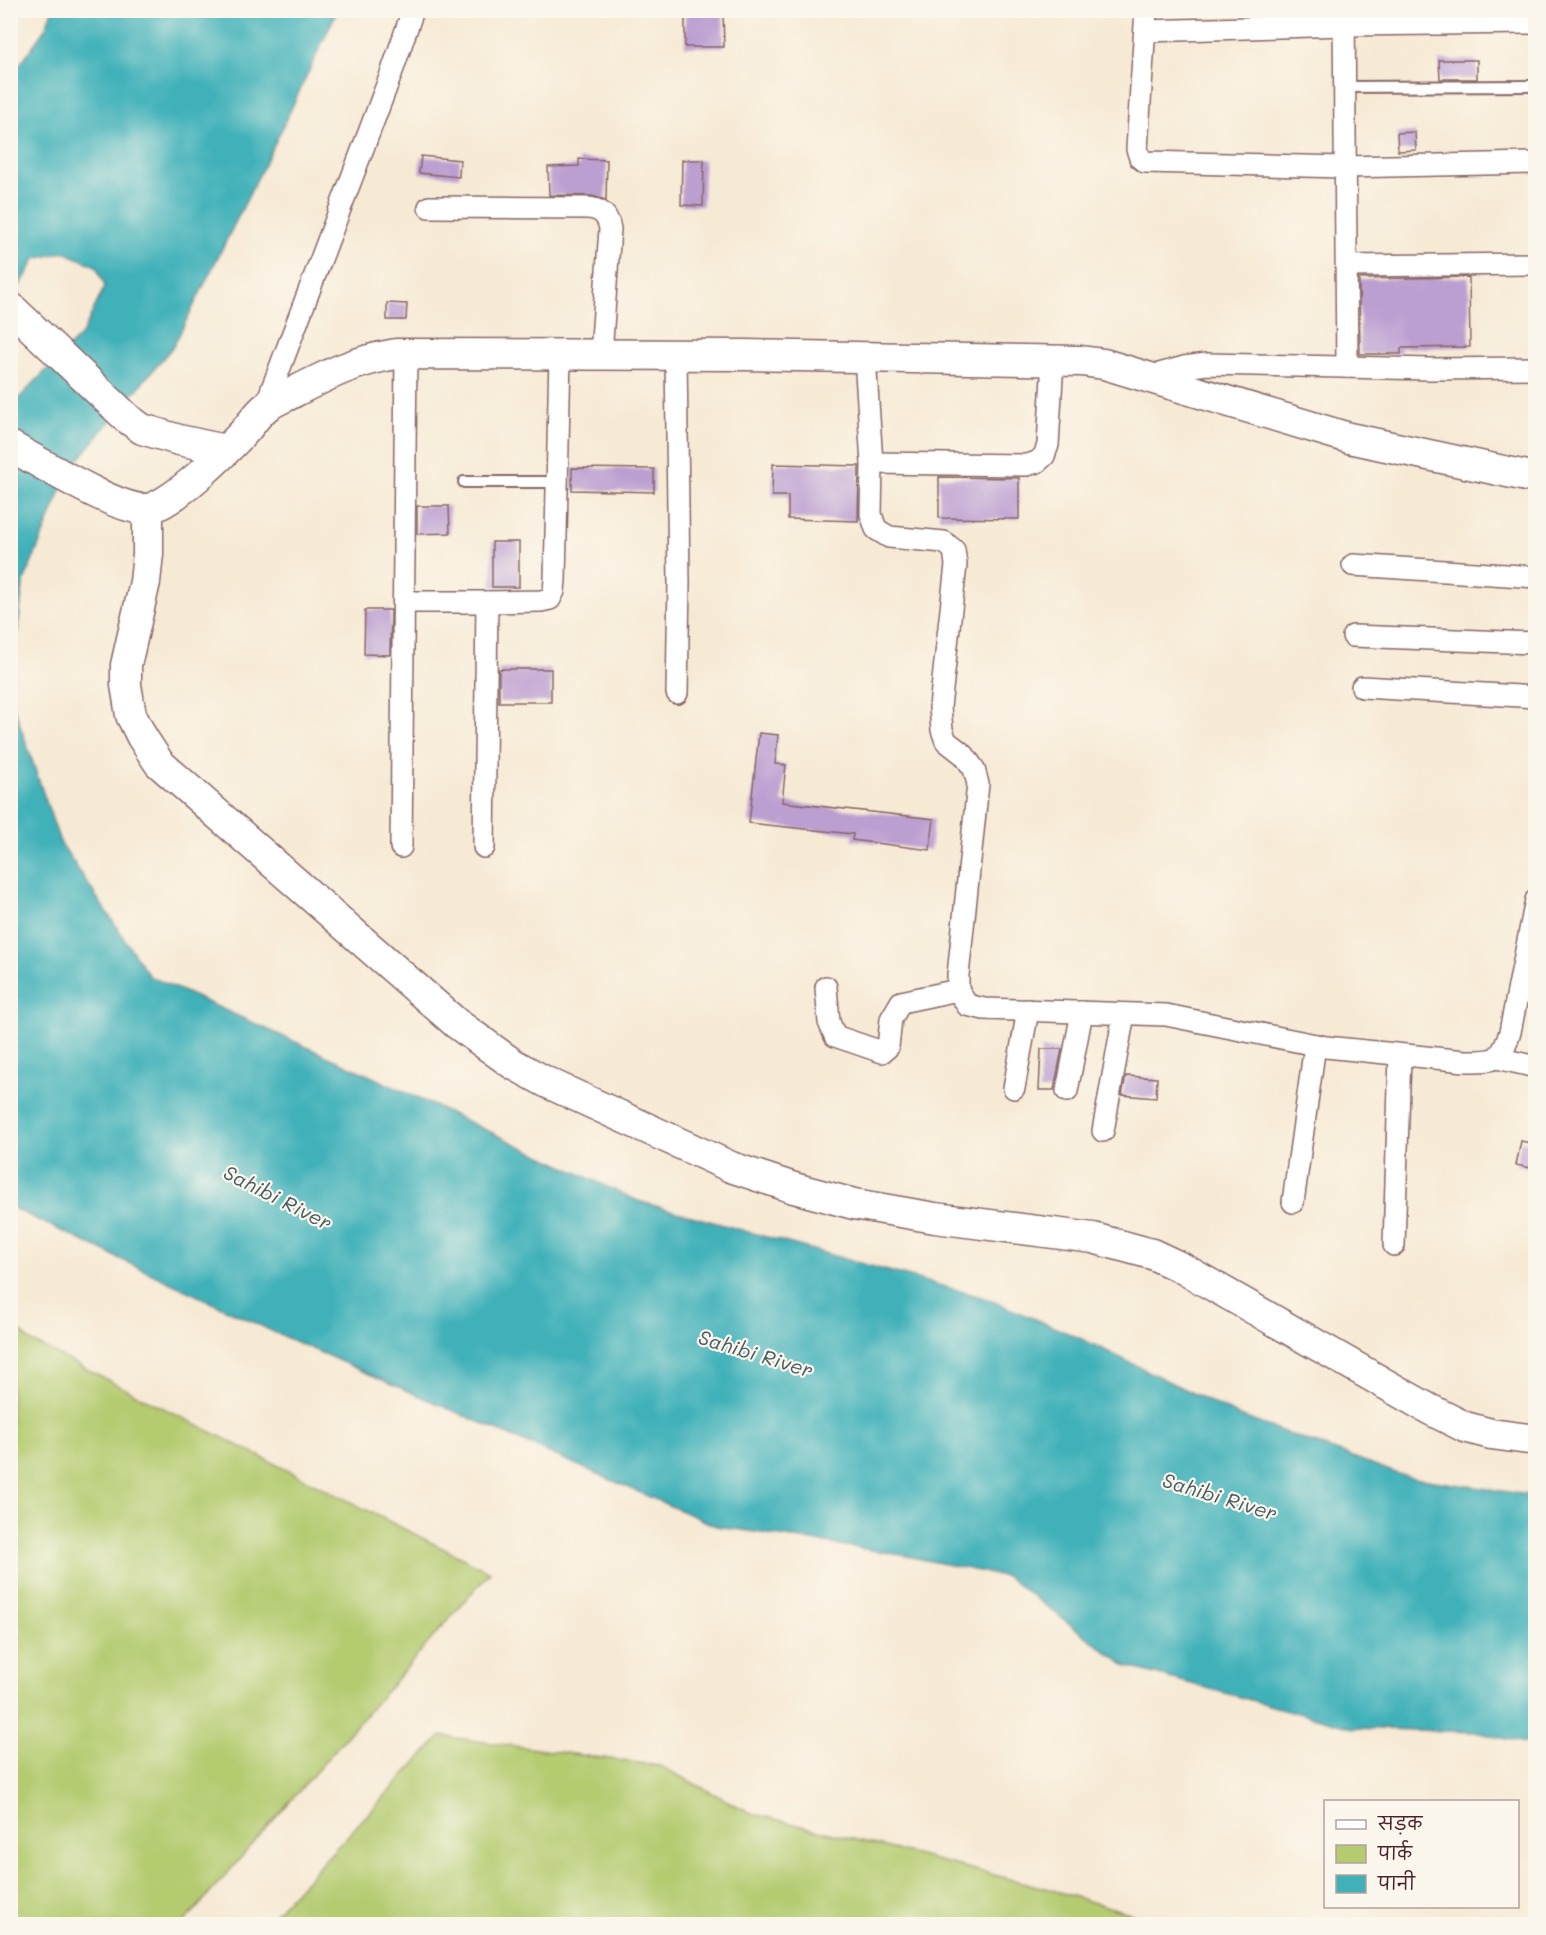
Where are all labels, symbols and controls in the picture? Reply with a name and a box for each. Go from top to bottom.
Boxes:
water label: Sahibi River [219,1159,337,1235]
water label: Sahibi River [696,1323,816,1383]
water label: Sahibi River [1160,1466,1280,1526]
legend [1324,1800,1519,1908]
text: सड़क [1377,1811,1423,1835]
text: पार्क [1377,1840,1413,1865]
text: पानी [1377,1870,1416,1895]

